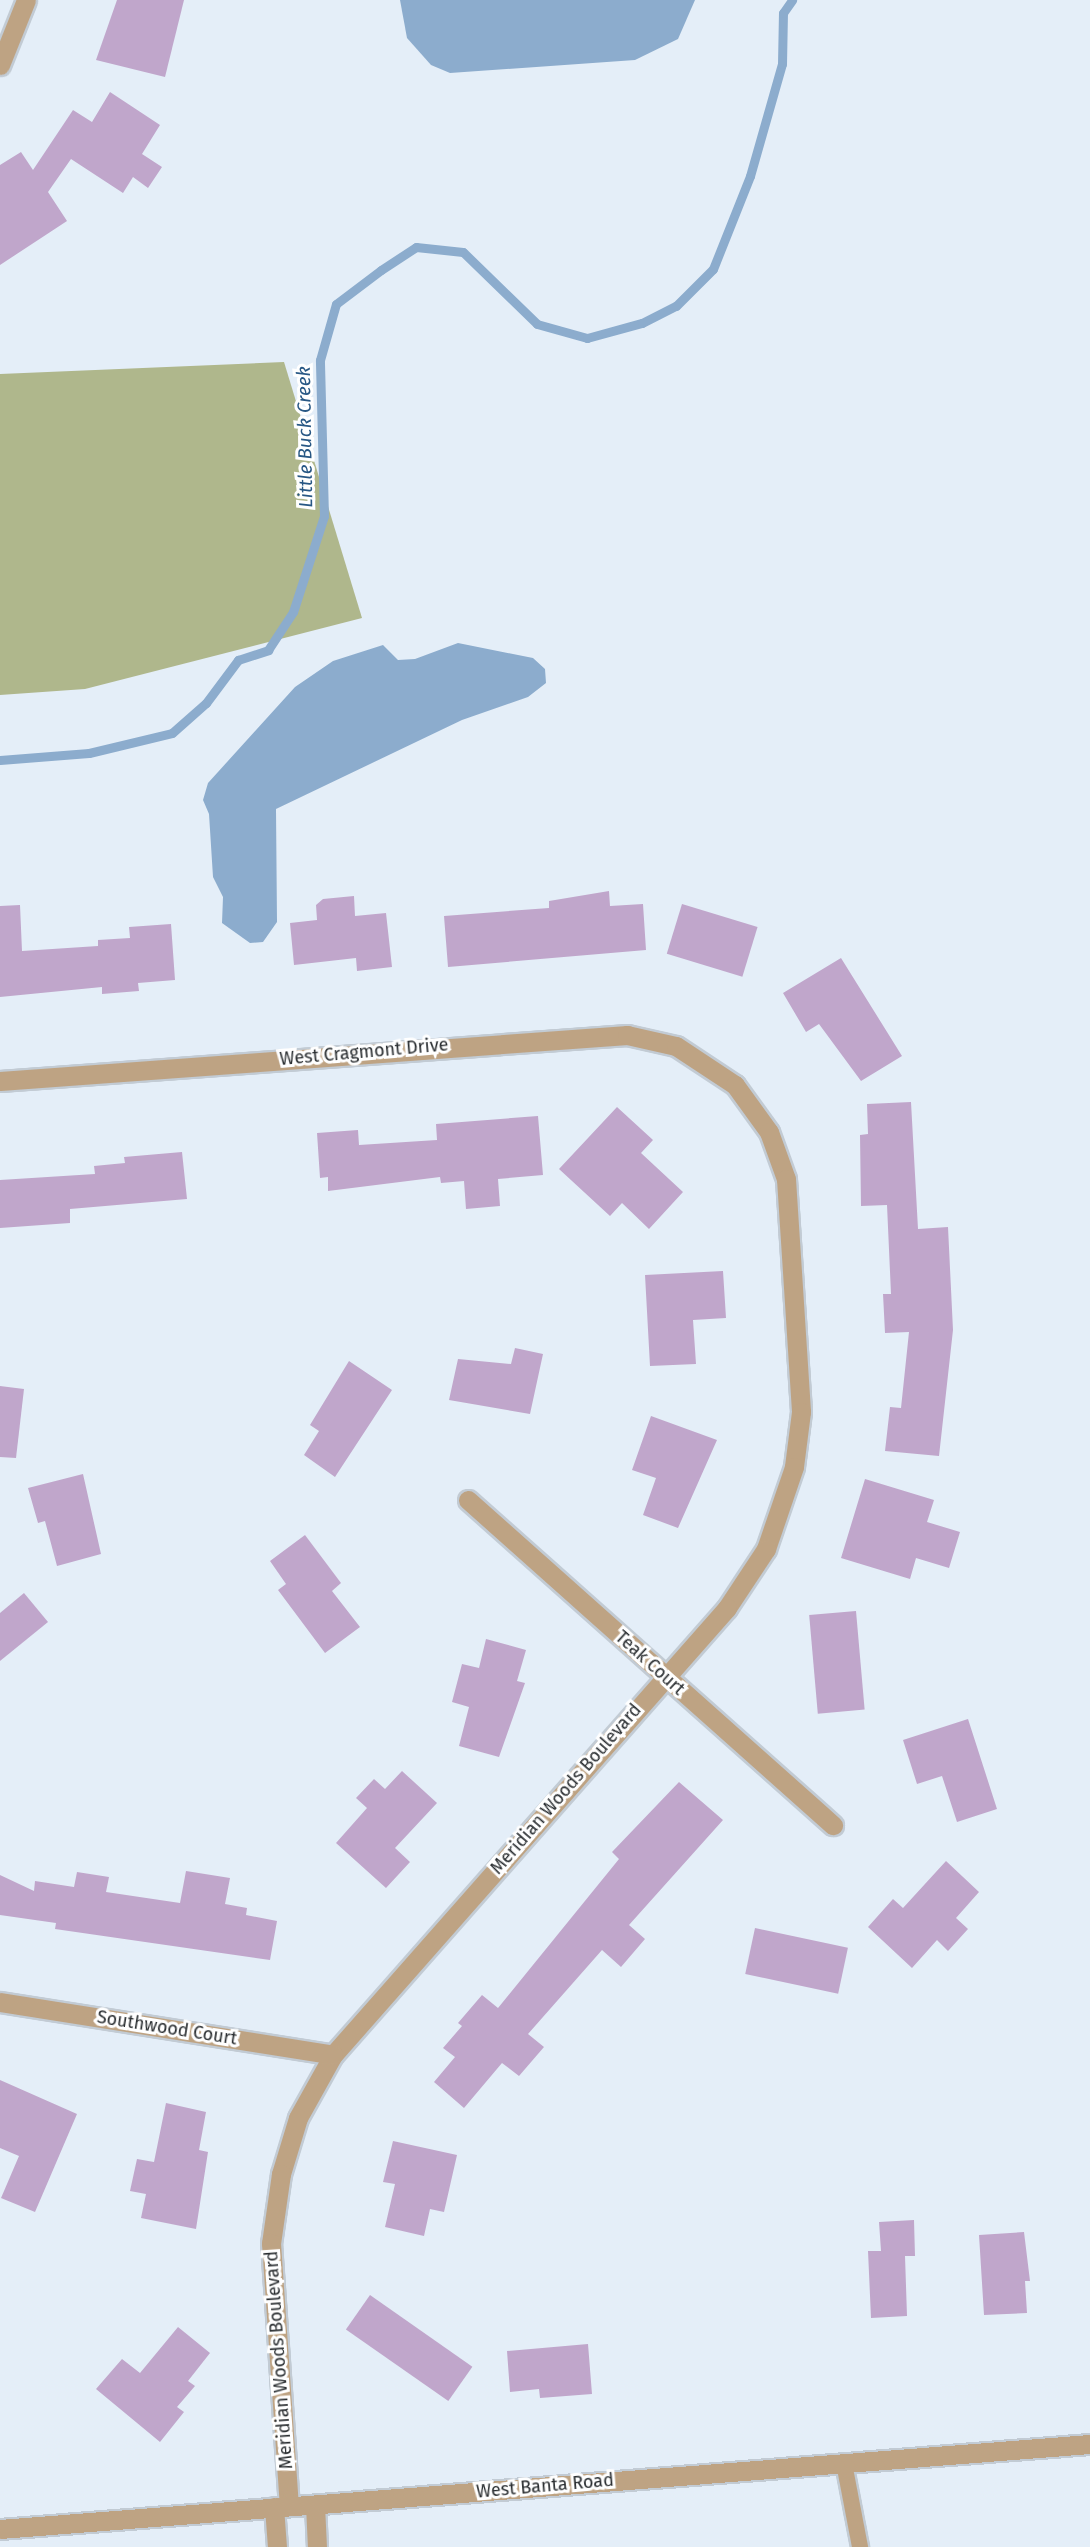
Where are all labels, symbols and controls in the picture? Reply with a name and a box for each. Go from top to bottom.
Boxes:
water label: Little Buck Creek [292,366,318,508]
street label: West Cragmont Drive [279,1034,449,1070]
street label: Teak Court [611,1626,689,1700]
street label: Meridian Woods Boulevard [486,1699,646,1879]
street label: Southwood Court [95,2006,239,2050]
street label: Meridian Woods Boulevard [261,2250,297,2470]
street label: West Banta Road [475,2469,615,2503]

